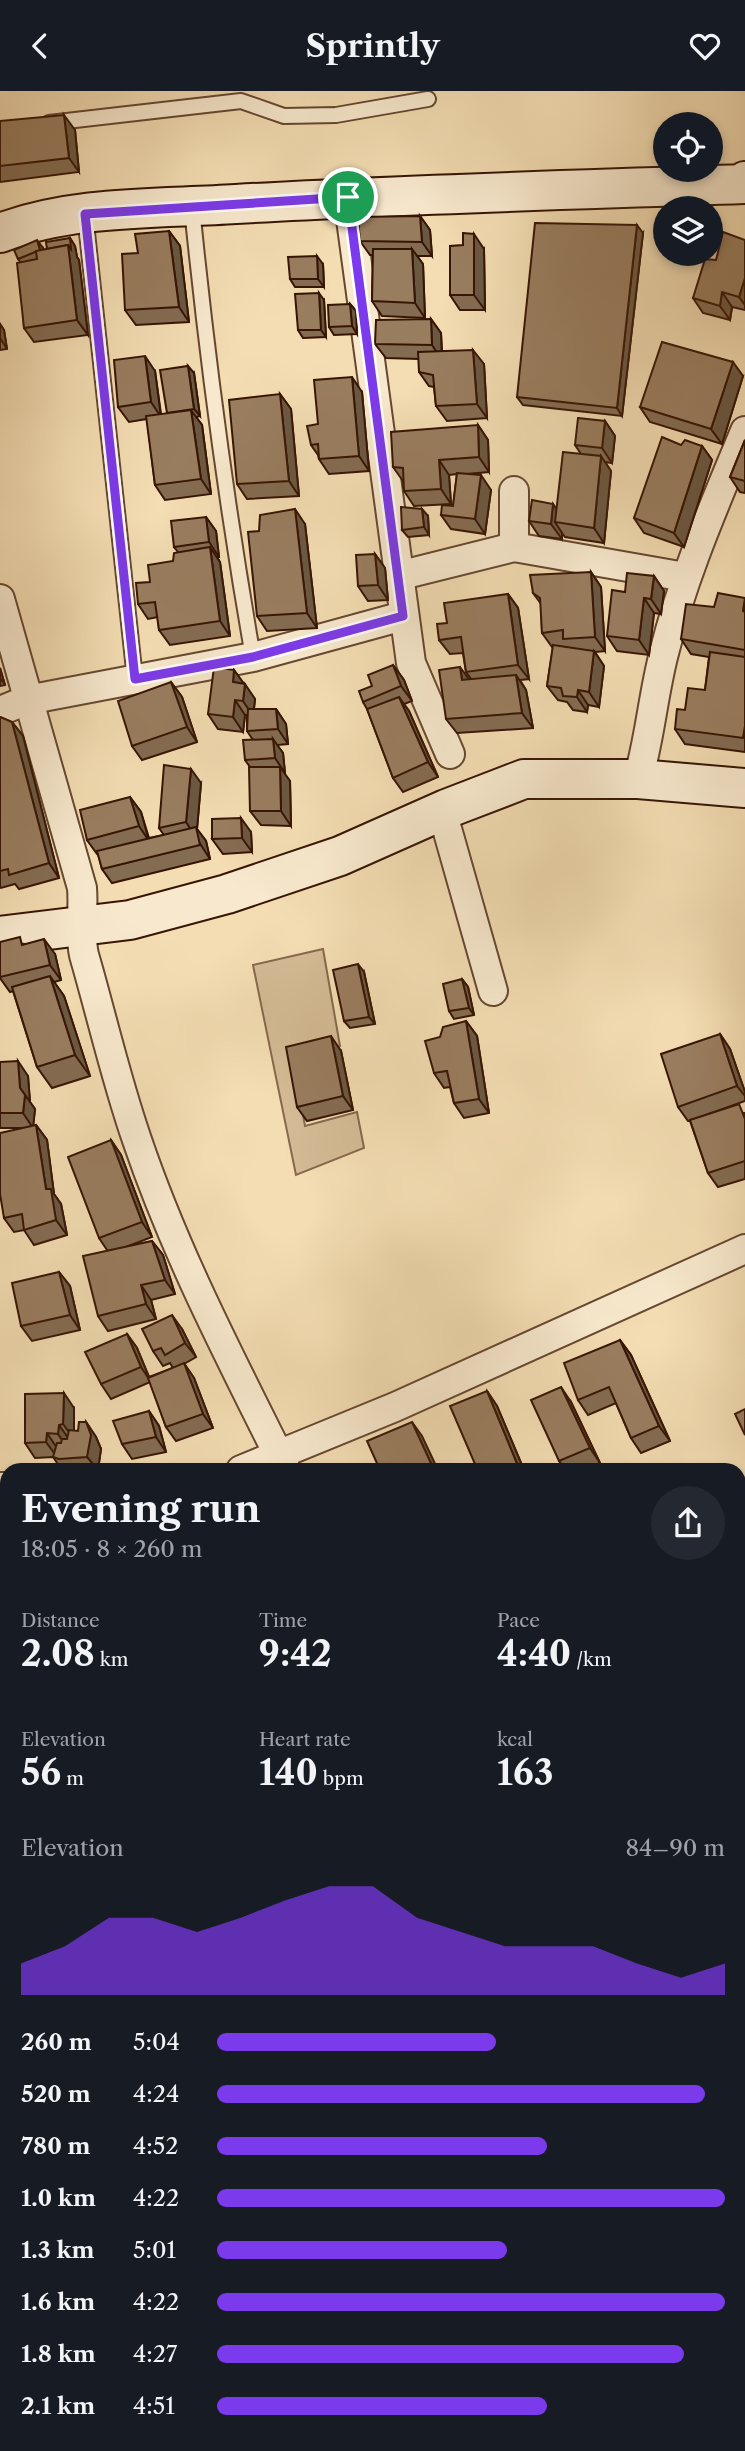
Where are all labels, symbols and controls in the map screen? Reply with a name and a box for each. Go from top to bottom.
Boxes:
text: Sprintly [305,26,440,65]
icon: back [21,27,59,65]
icon: heart [686,27,724,65]
map controls [653,112,723,266]
button: locate [653,112,723,182]
pin [318,167,378,227]
icon: arrive [329,178,367,216]
button: layers [653,196,723,266]
text: Evening run [21,1485,261,1532]
button: share [651,1486,725,1560]
text: 18:05 · 8 × 260 m [21,1535,202,1563]
text: Distance [21,1609,100,1632]
text: Time [259,1609,307,1632]
text: Pace [497,1609,540,1632]
text: 2.08 [21,1632,95,1675]
text: 9:42 [259,1632,332,1675]
text: 4:40 [497,1632,571,1675]
text: km [95,1648,129,1671]
text: /km [571,1648,612,1671]
text: Elevation [21,1728,106,1751]
text: Heart rate [259,1728,351,1751]
text: kcal [497,1728,533,1751]
text: 56 [21,1751,61,1794]
text: 140 [259,1751,318,1794]
text: 163 [497,1751,553,1794]
text: m [61,1767,84,1790]
text: bpm [318,1767,364,1790]
text: Elevation [21,1834,124,1862]
text: 84–90 m [625,1834,725,1862]
text: 260 m [21,2028,92,2056]
text: 5:04 [133,2028,180,2056]
text: 520 m [21,2080,91,2108]
text: 4:24 [133,2080,179,2108]
text: 780 m [21,2132,91,2160]
text: 4:52 [133,2132,178,2160]
text: 1.0 km [21,2184,96,2212]
text: 4:22 [133,2184,179,2212]
text: 1.3 km [21,2236,95,2264]
text: 5:01 [133,2236,176,2264]
text: 1.6 km [21,2288,95,2316]
text: 4:22 [133,2288,179,2316]
text: 1.8 km [21,2340,96,2368]
text: 4:27 [133,2340,177,2368]
text: 2.1 km [21,2392,95,2420]
text: 4:51 [133,2392,175,2420]

